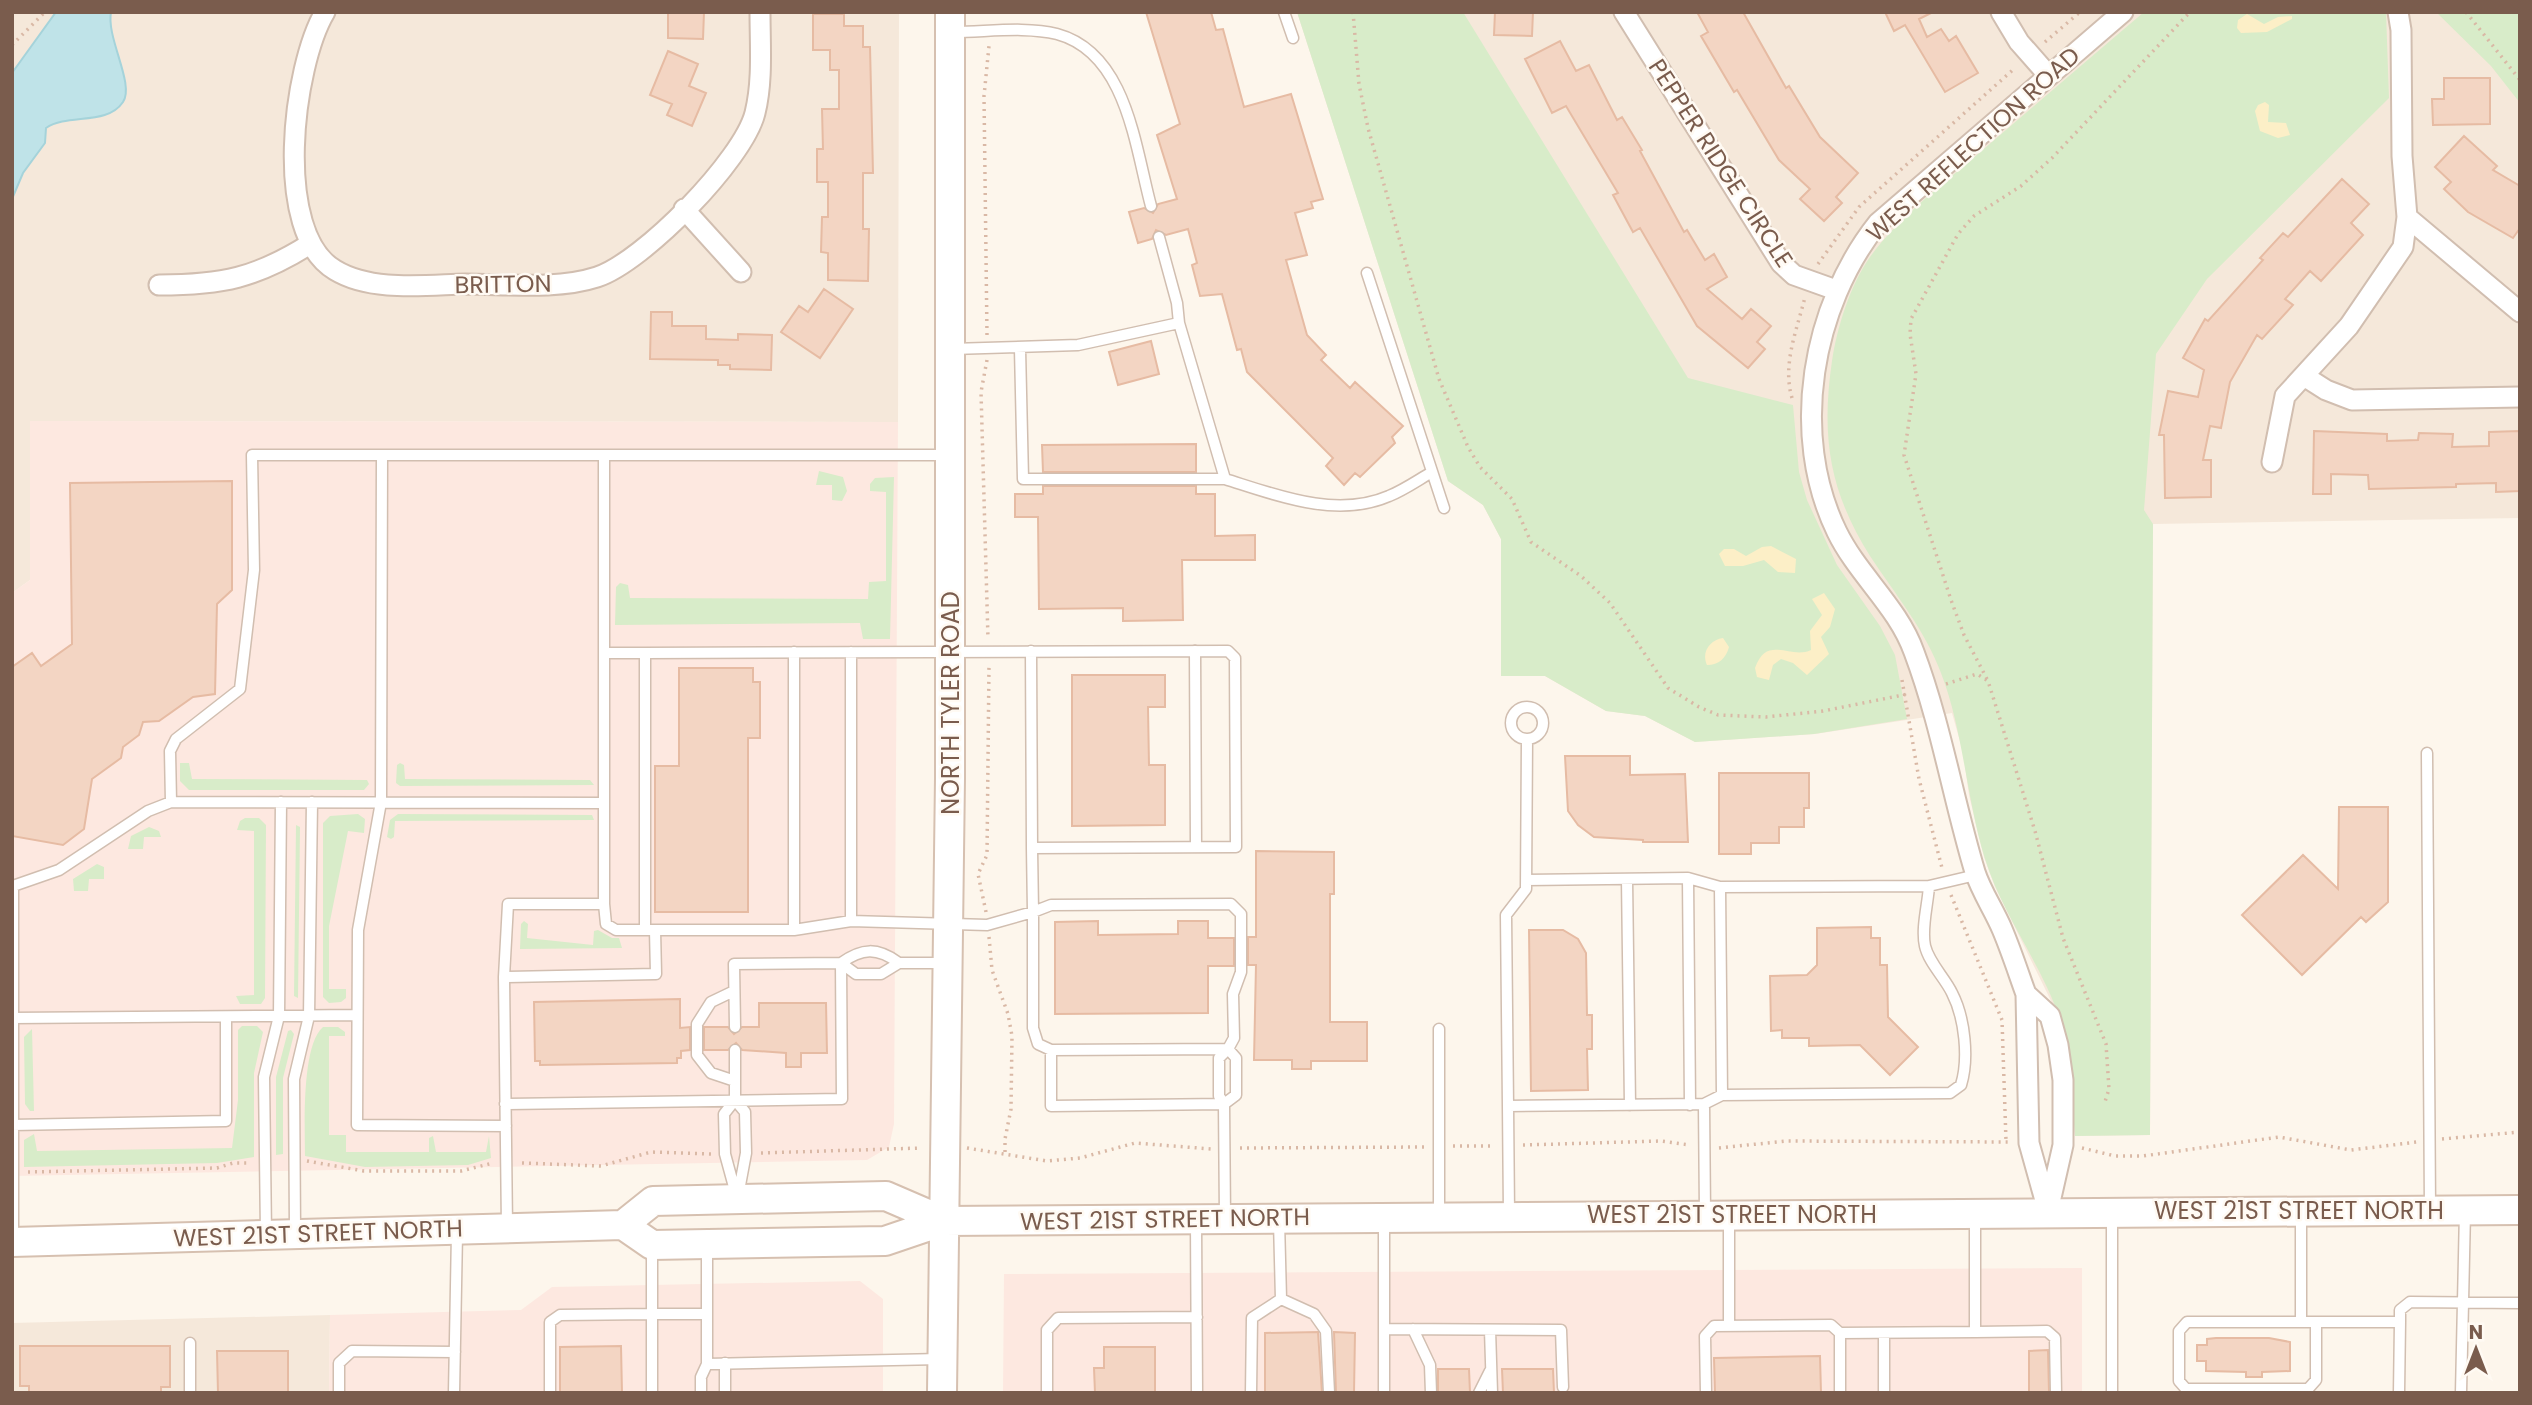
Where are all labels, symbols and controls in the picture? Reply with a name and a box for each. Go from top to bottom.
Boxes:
street label: WEST REFLECTION ROAD [1859,39,2087,249]
street label: PEPPER RIDGE CIRCLE [1641,52,1801,274]
street label: BRITTON [454,267,552,301]
street label: NORTH TYLER ROAD [934,591,967,815]
street label: WEST 21ST STREET NORTH [2154,1194,2444,1227]
street label: WEST 21ST STREET NORTH [1587,1198,1877,1231]
street label: WEST 21ST STREET NORTH [1020,1200,1310,1238]
street label: WEST 21ST STREET NORTH [173,1211,463,1255]
north arrow [2441,1314,2511,1384]
text: N [2469,1319,2483,1346]

